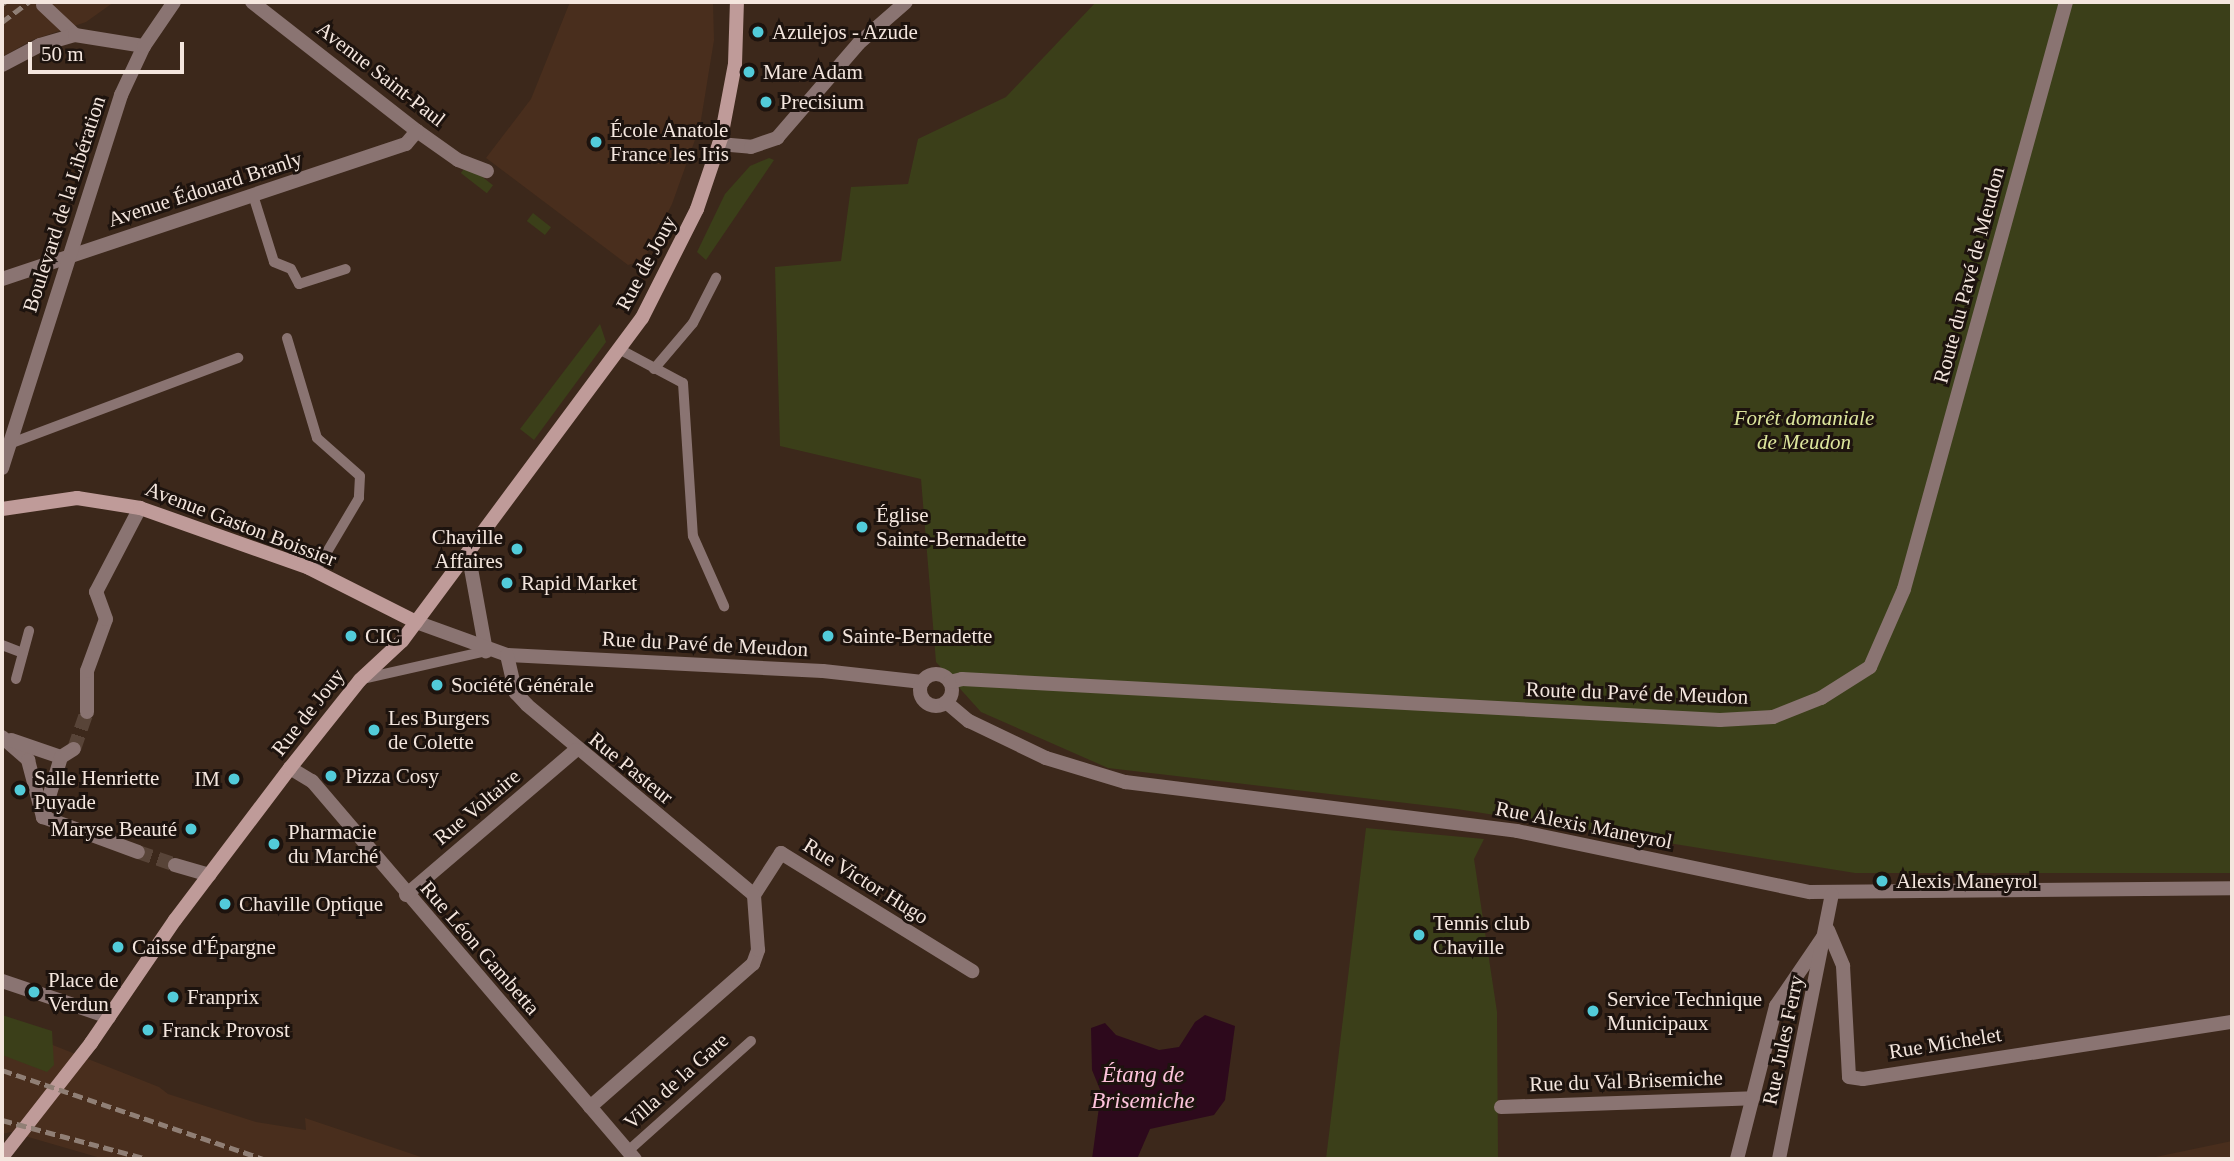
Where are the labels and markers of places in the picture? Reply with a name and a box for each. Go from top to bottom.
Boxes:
place label: Azulejos - Azude [772,19,919,45]
marker: Azulejos - Azude [750,24,766,40]
place label: Mare Adam [763,59,864,85]
marker: Mare Adam [741,64,757,80]
place label: Precisium [780,89,864,115]
marker: Precisium [758,94,774,110]
place label: École Anatole France les Iris [610,117,730,167]
marker: École Anatole France les Iris [588,134,604,150]
place label: Église Sainte-Bernadette [876,502,1026,552]
marker: Église Sainte-Bernadette [854,519,870,535]
place label: Chaville Affaires [432,524,503,574]
marker: Chaville Affaires [509,541,525,557]
place label: Rapid Market [521,570,637,596]
marker: Rapid Market [499,575,515,591]
place label: CIC [365,623,400,649]
place label: Sainte-Bernadette [842,623,992,649]
marker: CIC [343,628,359,644]
marker: Sainte-Bernadette [820,628,836,644]
place label: Société Générale [451,672,594,698]
marker: Société Générale [429,677,445,693]
place label: Les Burgers de Colette [388,705,490,755]
marker: Les Burgers de Colette [366,722,382,738]
place label: Pizza Cosy [345,763,439,789]
place label: Salle Henriette Puyade [34,765,159,815]
place label: IM [194,766,220,792]
marker: Pizza Cosy [323,768,339,784]
marker: IM [226,771,242,787]
marker: Salle Henriette Puyade [12,782,28,798]
place label: Maryse Beauté [50,816,177,842]
place label: Pharmacie du Marché [288,819,378,869]
marker: Maryse Beauté [183,821,199,837]
marker: Pharmacie du Marché [266,836,282,852]
place label: Alexis Maneyrol [1896,868,2038,894]
marker: Alexis Maneyrol [1874,873,1890,889]
place label: Chaville Optique [239,891,383,917]
marker: Chaville Optique [217,896,233,912]
place label: Tennis club Chaville [1433,910,1530,960]
marker: Tennis club Chaville [1411,927,1427,943]
place label: Caisse d'Épargne [132,934,276,960]
marker: Caisse d'Épargne [110,939,126,955]
place label: Place de Verdun [48,967,119,1017]
marker: Place de Verdun [26,984,42,1000]
place label: Franprix [187,984,259,1010]
place label: Service Technique Municipaux [1607,986,1762,1036]
marker: Franprix [165,989,181,1005]
marker: Service Technique Municipaux [1585,1003,1601,1019]
place label: Franck Provost [162,1017,290,1043]
marker: Franck Provost [140,1022,156,1038]

